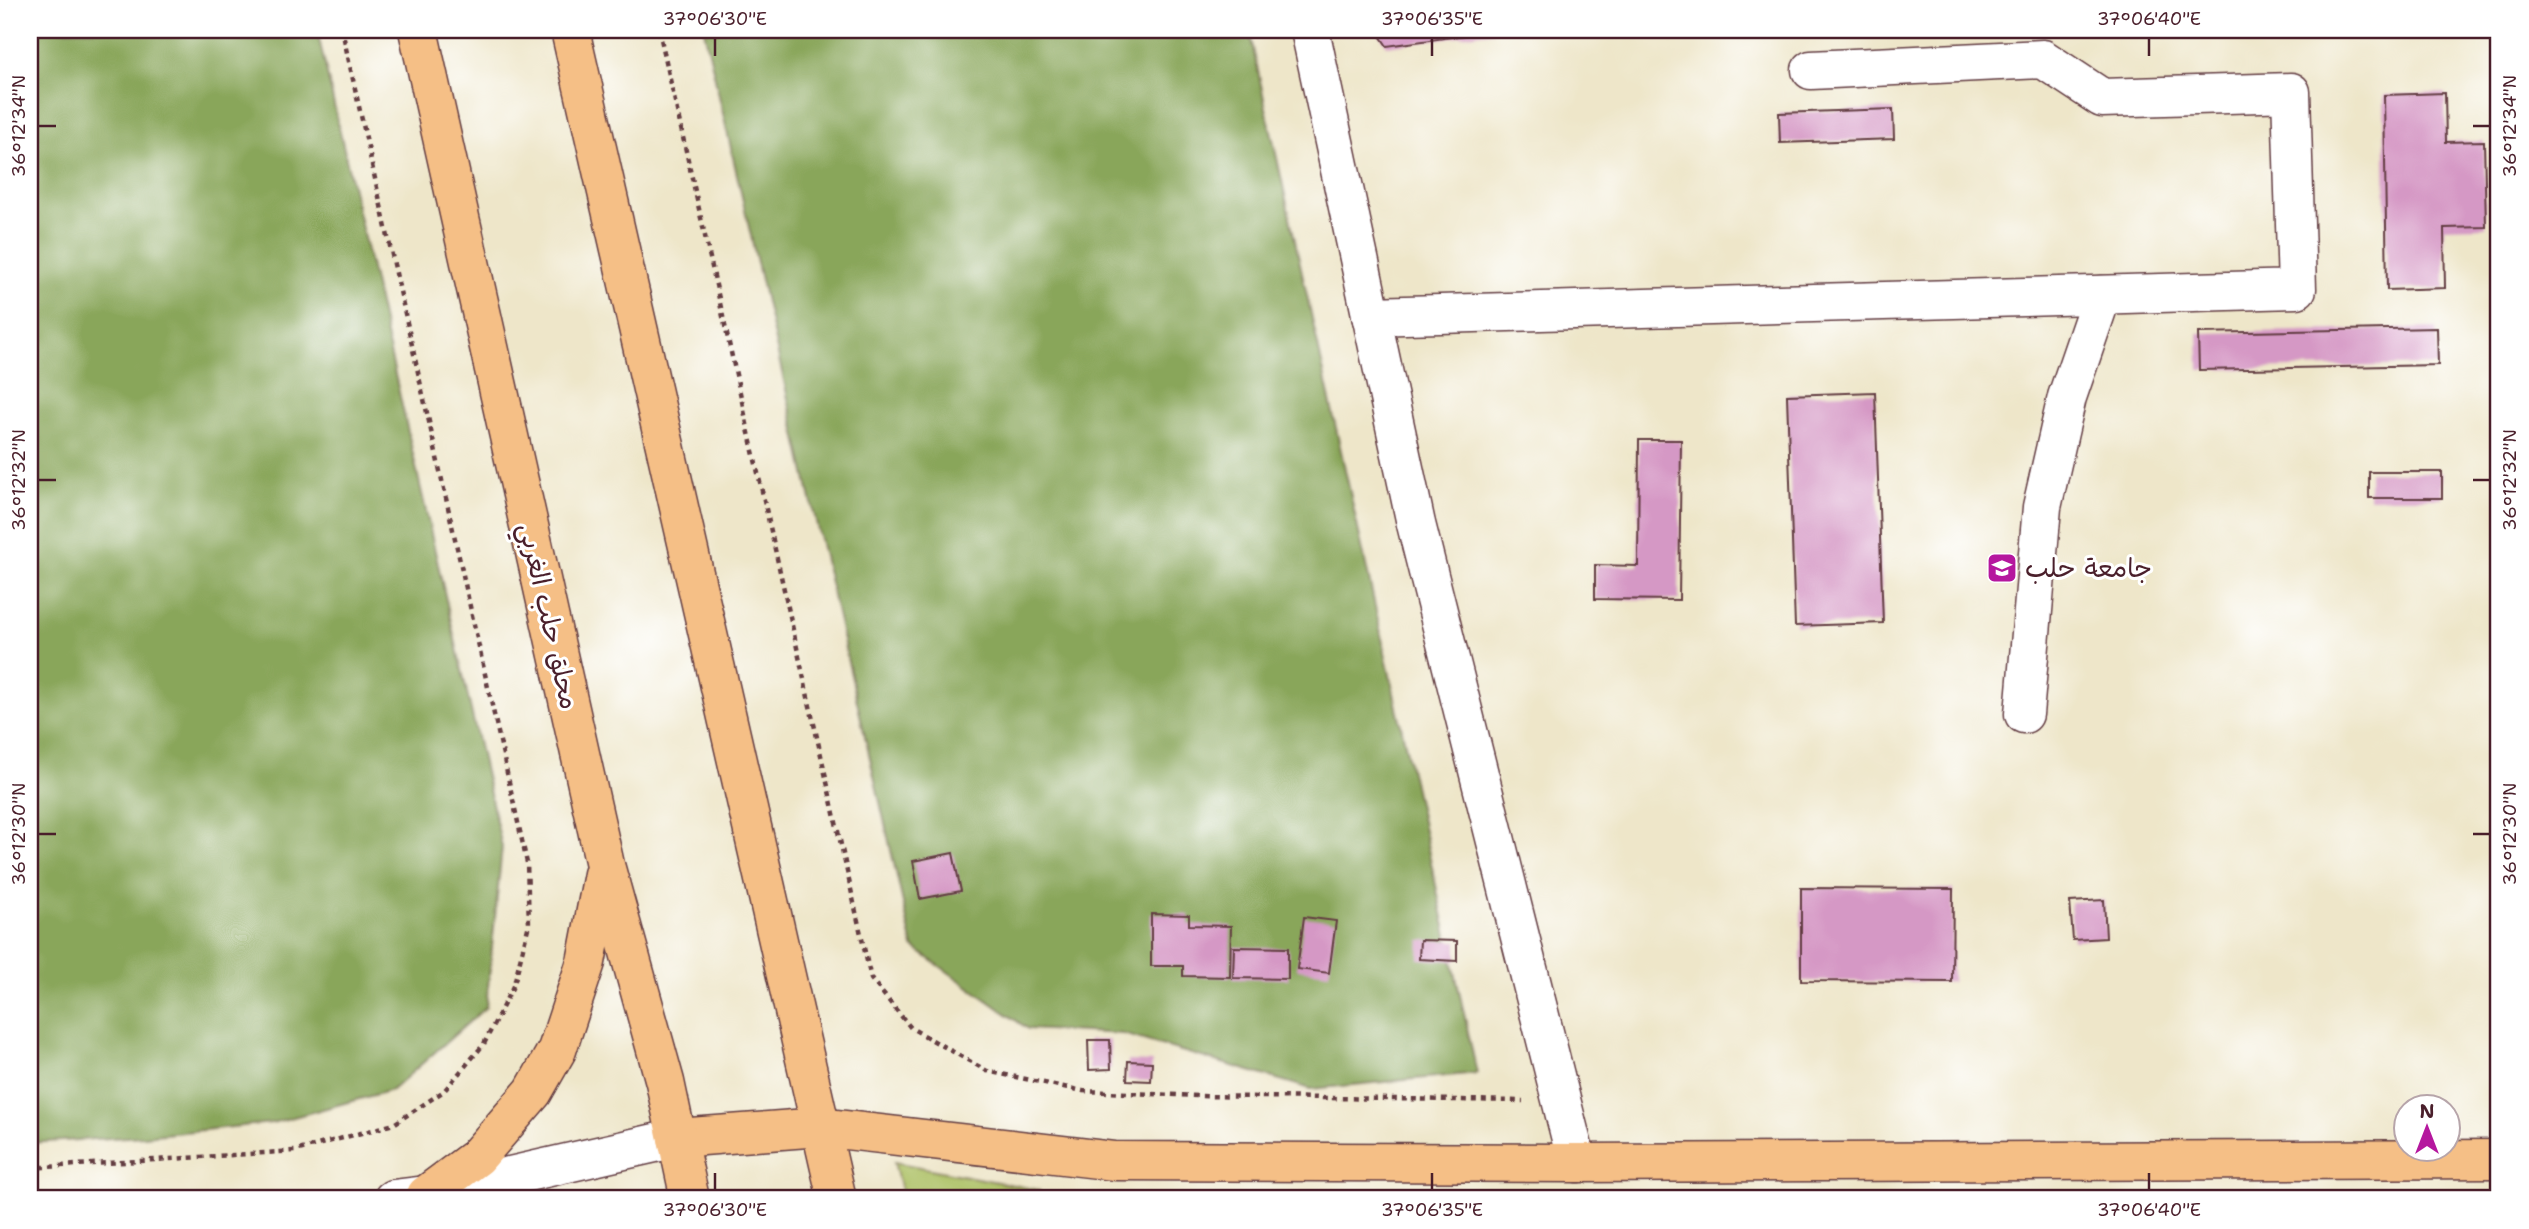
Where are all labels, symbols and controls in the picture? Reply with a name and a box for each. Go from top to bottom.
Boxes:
text: 37°06'30"E [663,7,767,31]
text: 37°06'35"E [1381,7,1483,31]
text: 37°06'40"E [2097,7,2201,31]
text: 36°12'34"N [7,75,31,177]
text: 36°12'34"N [2498,75,2522,177]
text: 36°12'32"N [7,429,31,531]
text: 36°12'32"N [2498,429,2522,531]
street label: محلق حلب الغربي [505,519,588,714]
place label: جامعة حلب [2025,550,2152,585]
school or university icon: جامعة حلب [1985,551,2019,585]
text: 36°12'30"N [7,782,31,886]
text: 36°12'30"N [2498,782,2522,886]
north arrow [2392,1092,2462,1162]
text: N [2419,1099,2435,1124]
text: 37°06'30"E [663,1198,767,1222]
text: 37°06'35"E [1381,1198,1483,1222]
text: 37°06'40"E [2097,1198,2201,1222]

